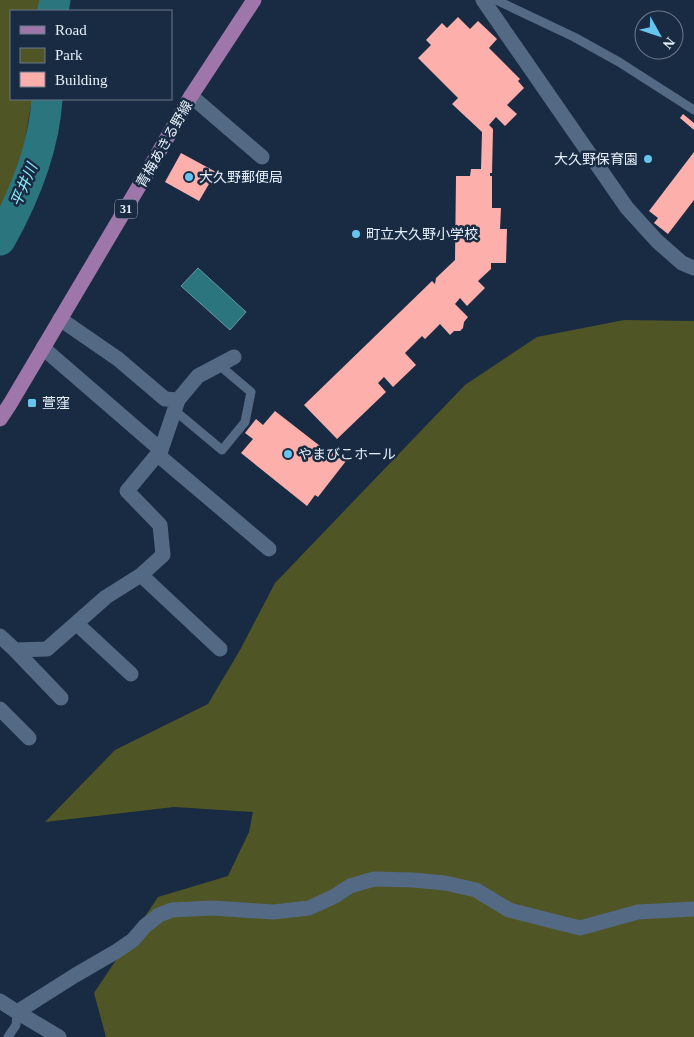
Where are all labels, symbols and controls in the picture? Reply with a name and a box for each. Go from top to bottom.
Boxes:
legend [10,10,172,100]
north arrow [634,10,684,60]
text: Road [55,22,87,38]
text: N [660,34,678,52]
text: Park [55,47,83,63]
text: Building [55,72,108,88]
street label: 青梅あきる野線 [133,98,195,190]
place label: 大久野保育園 [554,152,638,167]
marker: 大久野保育園 [642,153,654,165]
water label: 平井川 [8,159,41,209]
place label: 大久野郵便局 [199,170,283,185]
marker: 大久野郵便局 [183,171,195,183]
road number: 31 [115,200,137,218]
place label: 町立大久野小学校 [366,227,478,242]
marker: 町立大久野小学校 [350,228,362,240]
place label: 萱窪 [42,396,70,411]
marker: 萱窪 [26,397,38,409]
place label: やまびこホール [298,447,396,462]
marker: やまびこホール [282,448,294,460]

